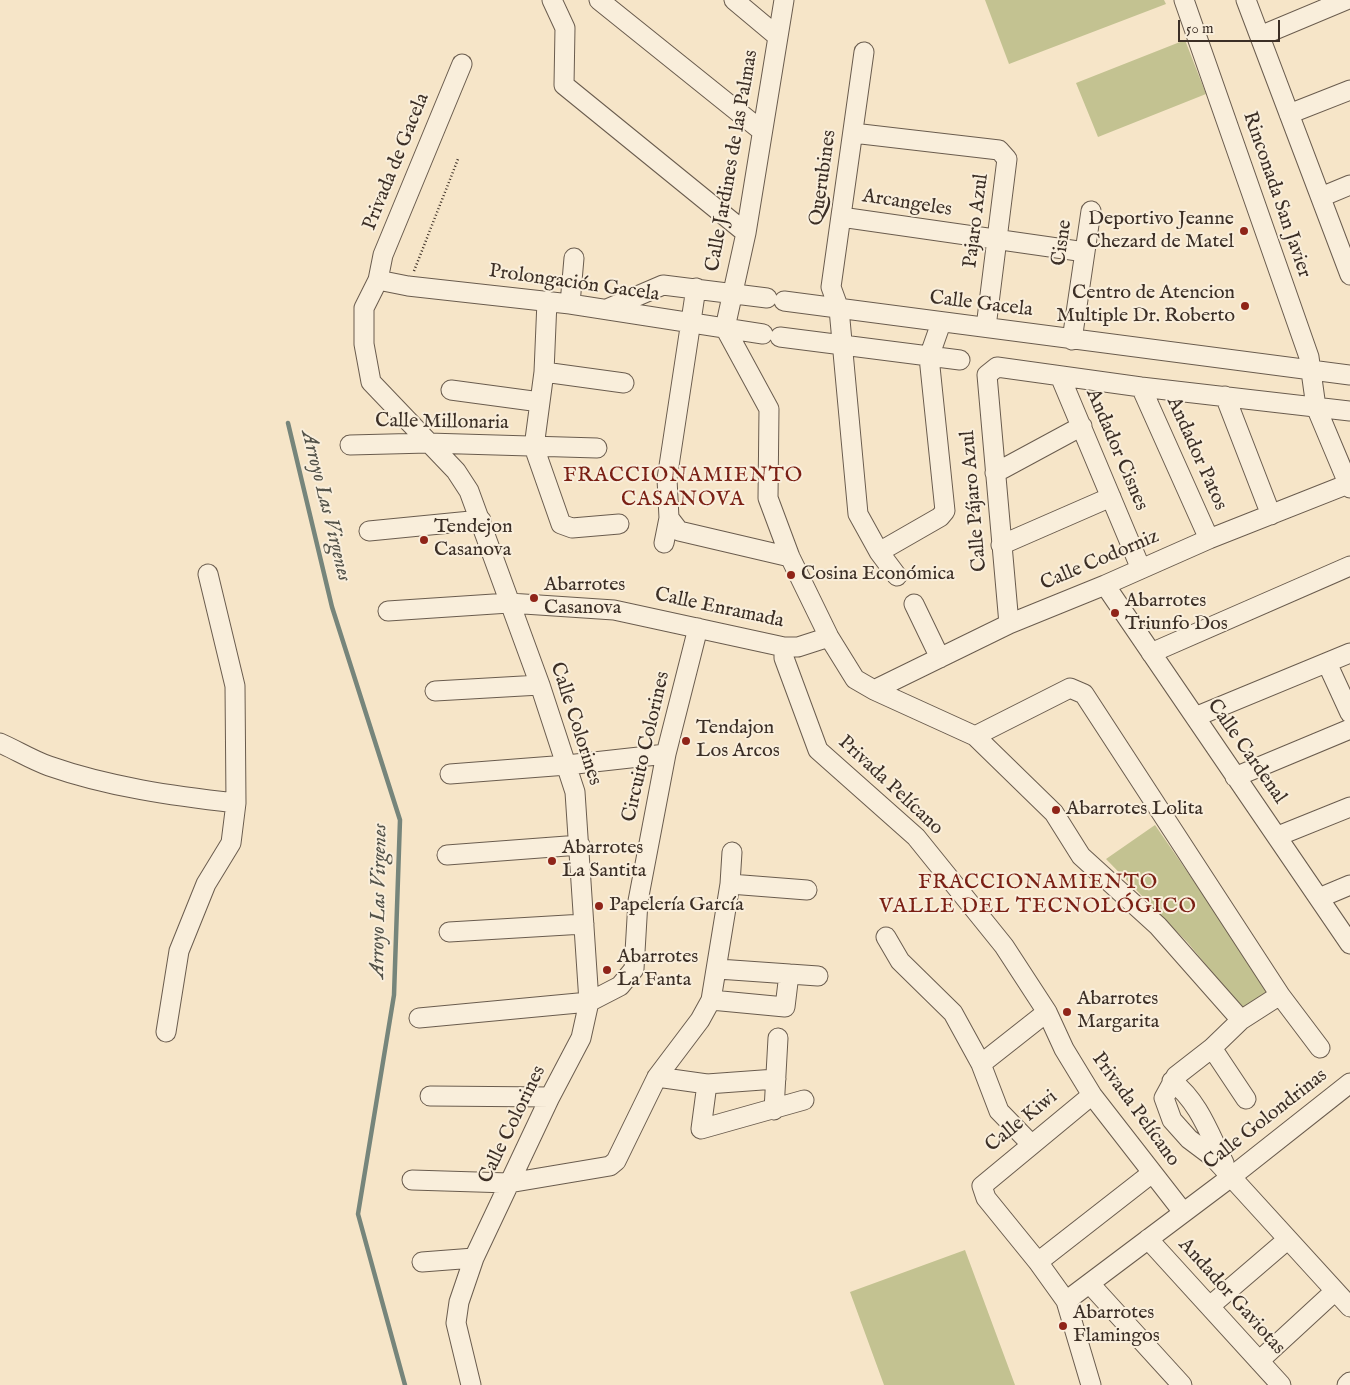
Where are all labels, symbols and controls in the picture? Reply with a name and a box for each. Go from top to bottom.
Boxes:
scale bar [1180,10,1282,42]
text: 50 m [1186,19,1214,38]
street label: Calle Jardines de las Palmas [702,48,764,274]
street label: Privada de Gacela [359,90,435,234]
street label: Rinconada San Javier [1236,109,1316,281]
street label: Querubines [805,129,843,227]
street label: Pajaro Azul [959,173,995,269]
street label: Arcangeles [860,185,954,223]
place label: Deportivo Jeanne Chezard de Matel [1086,208,1234,255]
street label: Cisne [1048,218,1078,268]
marker: Deportivo Jeanne Chezard de Matel [1238,225,1250,237]
street label: Prolongación Gacela [487,260,661,308]
place label: Centro de Atencion Multiple Dr. Roberto [1056,282,1235,329]
street label: Calle Gacela [928,287,1034,323]
marker: Centro de Atencion Multiple Dr. Roberto [1239,300,1251,312]
street label: Andador Cisnes [1080,385,1152,515]
street label: Andador Patos [1160,394,1232,514]
street label: Calle Millonaria [375,410,509,436]
water label: Arroyo Las Virgenes [294,428,356,584]
street label: Calle Pájaro Azul [957,429,993,573]
district label: FRACCIONAMIENTO CASANOVA [561,464,805,514]
place label: Tendejon Casanova [434,516,513,563]
street label: Calle Codorniz [1037,525,1163,597]
marker: Tendejon Casanova [418,534,430,546]
place label: Cosina Económica [801,563,955,587]
marker: Cosina Económica [785,569,797,581]
place label: Abarrotes Casanova [544,574,625,621]
street label: Calle Enramada [652,584,786,634]
place label: Abarrotes Triunfo Dos [1125,590,1228,637]
marker: Abarrotes Casanova [528,592,540,604]
marker: Abarrotes Triunfo Dos [1109,607,1121,619]
street label: Calle Colorines [544,659,606,789]
street label: Circuito Colorines [618,669,676,825]
street label: Calle Cardenal [1201,695,1291,809]
place label: Tendajon Los Arcos [696,717,780,764]
street label: Privada Pelícano [832,731,948,841]
marker: Tendajon Los Arcos [680,735,692,747]
place label: Abarrotes Lolita [1066,798,1203,822]
marker: Abarrotes Lolita [1050,804,1062,816]
water label: Arroyo Las Virgenes [366,824,394,978]
place label: Abarrotes La Santita [562,837,646,884]
marker: Abarrotes La Santita [546,855,558,867]
district label: FRACCIONAMIENTO VALLE DEL TECNOLÓGICO [876,871,1200,921]
place label: Papelería García [609,894,744,918]
marker: Papelería García [593,900,605,912]
place label: Abarrotes La Fanta [617,946,698,993]
marker: Abarrotes La Fanta [601,964,613,976]
place label: Abarrotes Margarita [1077,988,1159,1035]
marker: Abarrotes Margarita [1061,1006,1073,1018]
street label: Privada Pelícano [1086,1048,1184,1172]
street label: Calle Colorines [474,1062,552,1188]
street label: Calle Golondrinas [1199,1064,1333,1176]
street label: Calle Kiwi [981,1086,1063,1158]
street label: Andador Gaviotas [1172,1234,1290,1360]
place label: Abarrotes Flamingos [1073,1302,1160,1349]
marker: Abarrotes Flamingos [1057,1320,1069,1332]

